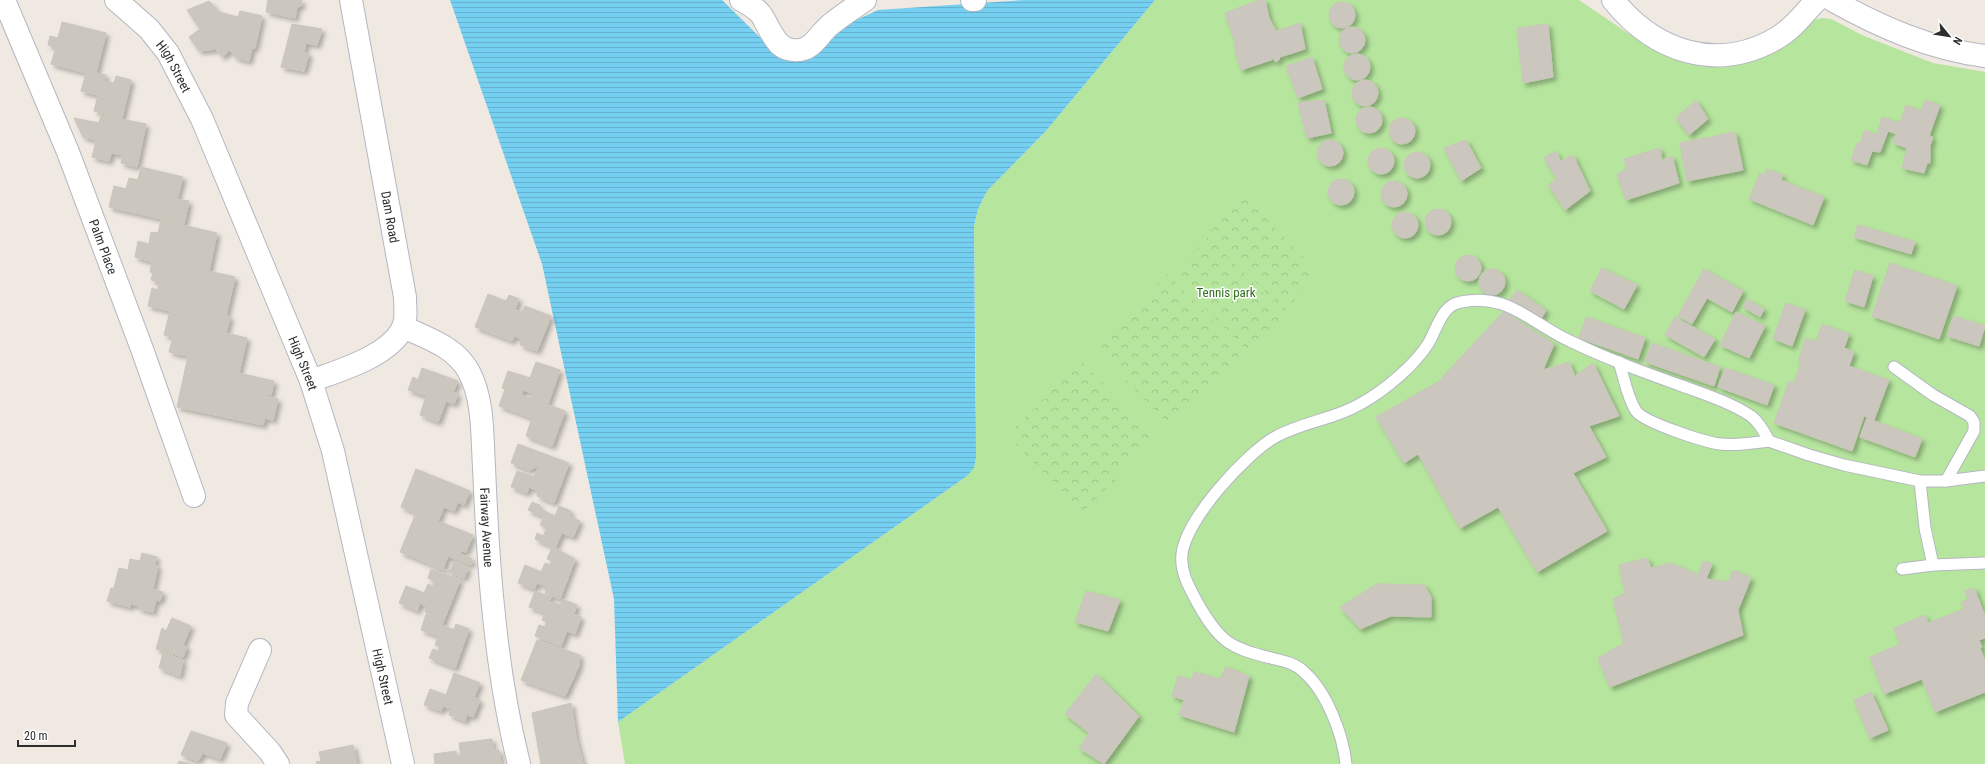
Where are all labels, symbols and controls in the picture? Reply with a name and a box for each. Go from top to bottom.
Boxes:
north arrow [1929,16,1969,56]
text: N [1950,35,1965,47]
street label: High Street [153,37,194,95]
street label: Dam Road [378,190,402,244]
street label: Palm Place [86,217,121,276]
park label: Tennis park [1196,285,1256,300]
street label: High Street [286,334,321,392]
street label: Fairway Avenue [477,487,497,568]
street label: High Street [370,647,397,706]
scale bar [18,722,75,748]
text: 20 m [24,729,48,743]

